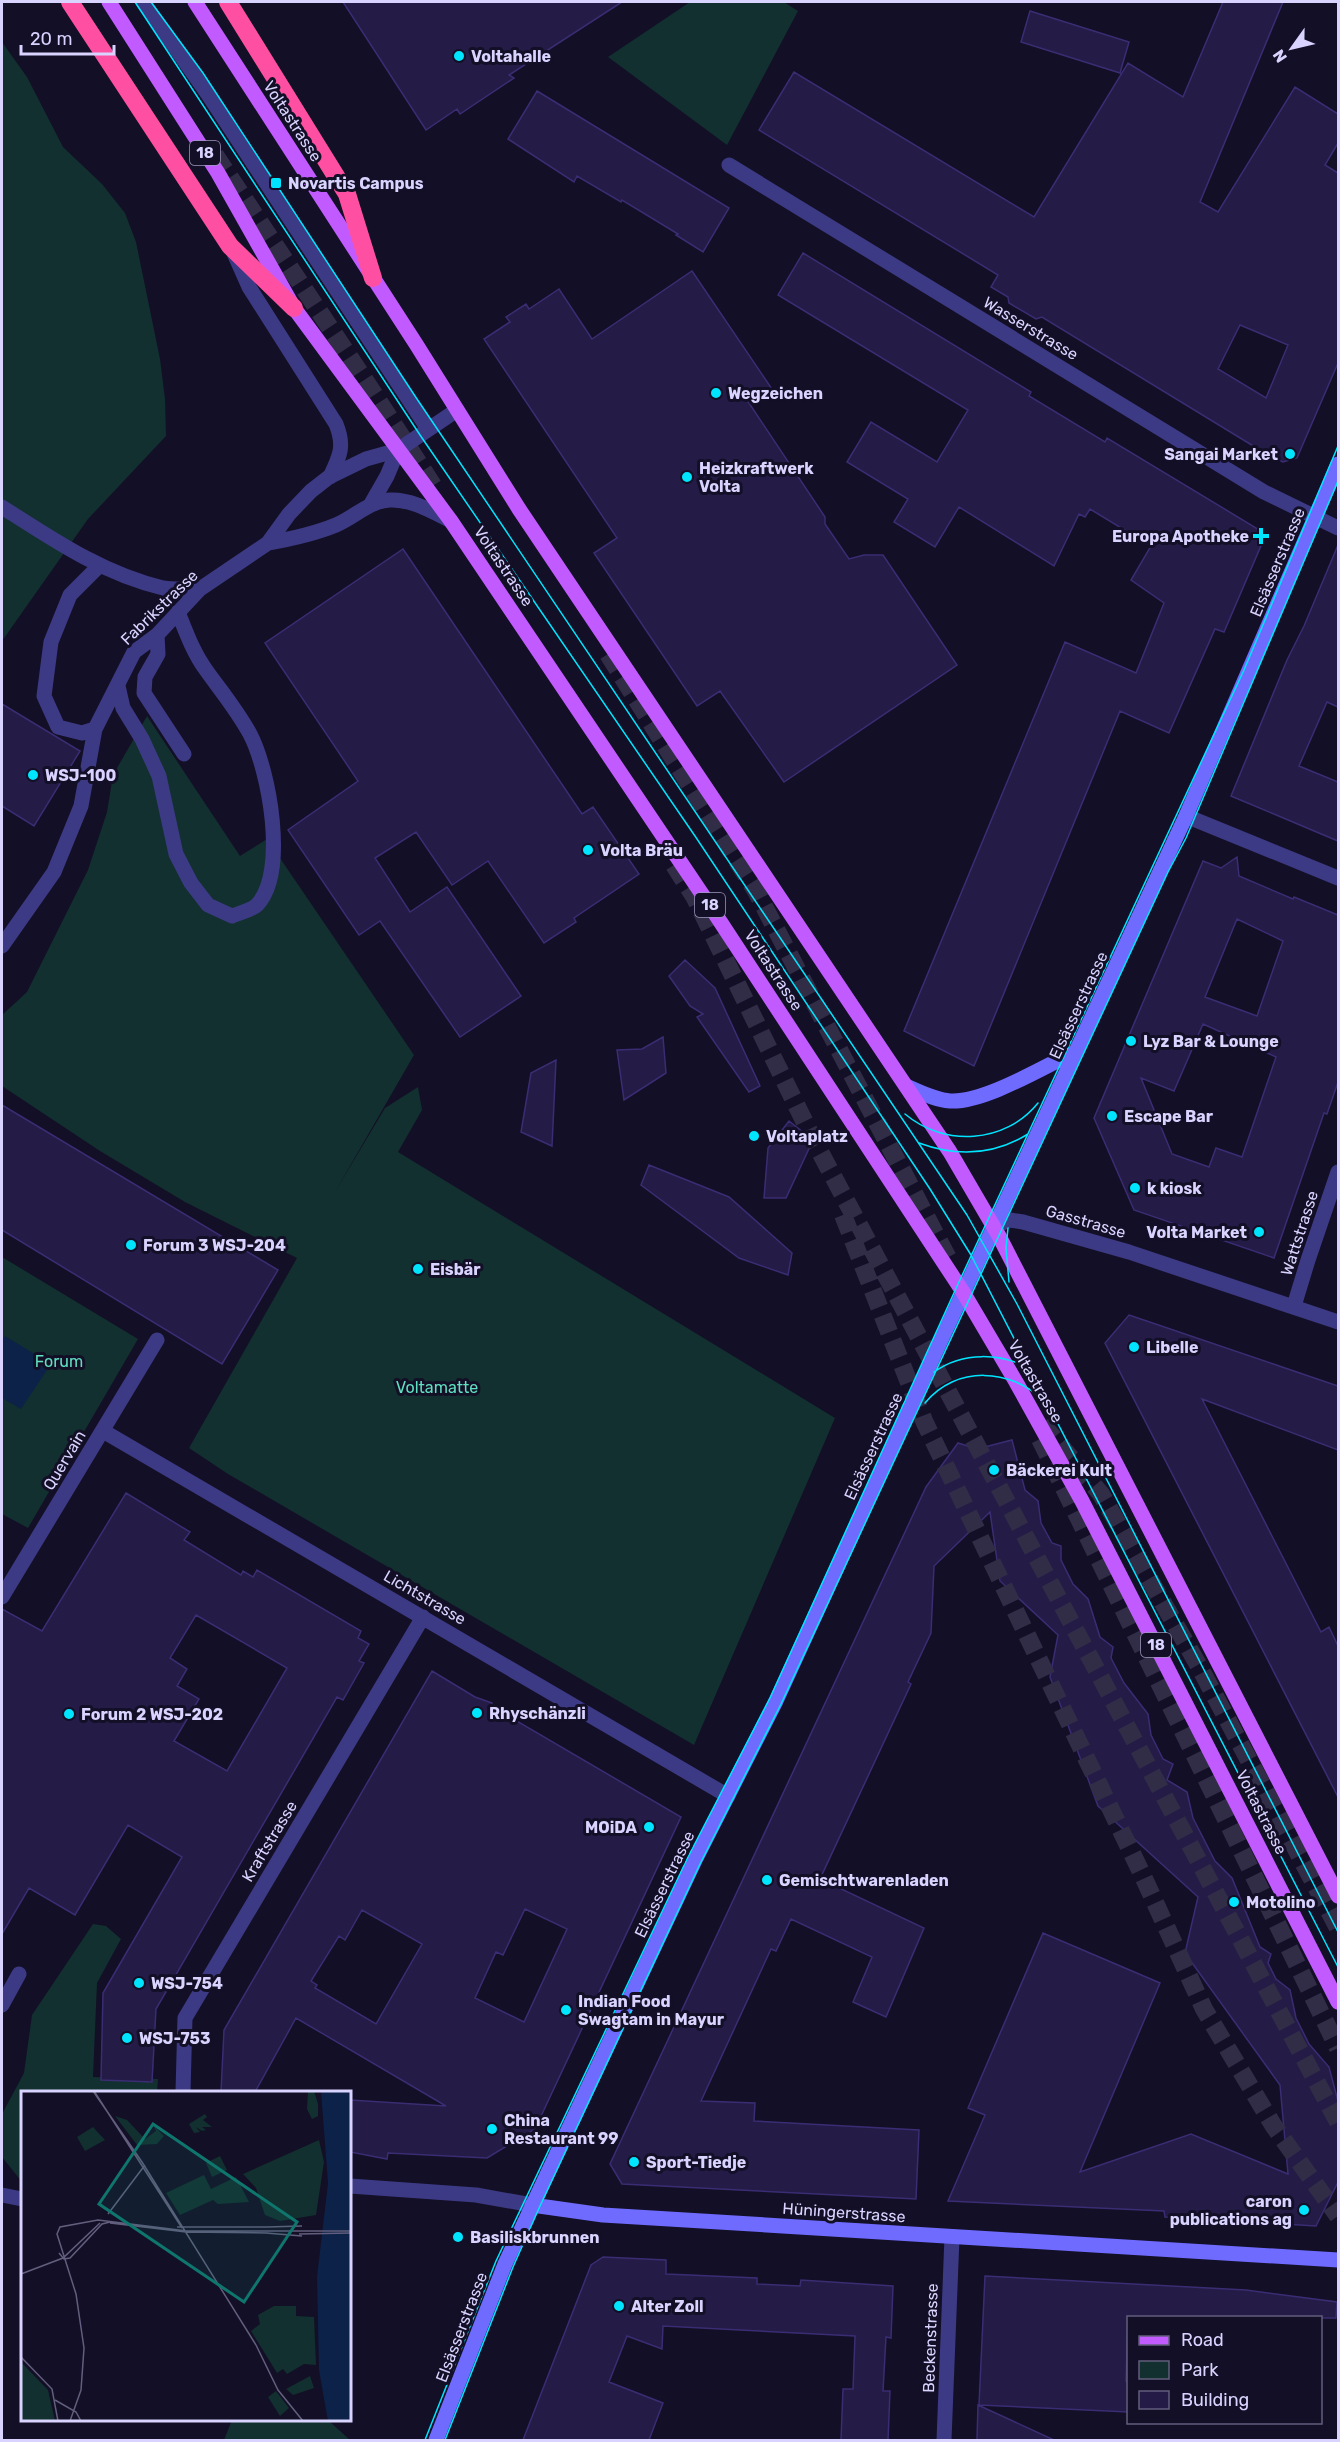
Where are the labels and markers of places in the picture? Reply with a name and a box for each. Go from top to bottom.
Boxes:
place label: Voltahalle [471,47,551,66]
marker: Voltahalle [452,49,466,63]
place label: Novartis Campus [288,174,424,193]
marker: Novartis Campus [269,176,283,190]
place label: Wegzeichen [728,384,823,403]
marker: Wegzeichen [709,386,723,400]
place label: Sangai Market [1164,445,1279,464]
marker: Sangai Market [1283,447,1297,461]
place label: Heizkraftwerk Volta [699,459,814,496]
marker: Heizkraftwerk Volta [680,470,694,484]
place label: Europa Apotheke [1112,527,1249,546]
marker: Europa Apotheke [1254,529,1268,543]
place label: WSJ-100 [45,766,117,785]
marker: WSJ-100 [26,768,40,782]
place label: Volta Bräu [600,841,683,860]
marker: Volta Bräu [581,843,595,857]
place label: Lyz Bar & Lounge [1143,1032,1279,1051]
marker: Lyz Bar & Lounge [1124,1034,1138,1048]
place label: Escape Bar [1124,1107,1214,1126]
marker: Escape Bar [1105,1109,1119,1123]
place label: Voltaplatz [766,1127,848,1146]
marker: Voltaplatz [747,1129,761,1143]
place label: k kiosk [1147,1179,1202,1198]
marker: k kiosk [1128,1181,1142,1195]
place label: Volta Market [1146,1223,1248,1242]
marker: Volta Market [1252,1225,1266,1239]
place label: Forum 3 WSJ-204 [143,1236,286,1255]
marker: Forum 3 WSJ-204 [124,1238,138,1252]
place label: Eisbär [430,1260,481,1279]
marker: Eisbär [411,1262,425,1276]
place label: Libelle [1146,1338,1198,1357]
marker: Libelle [1127,1340,1141,1354]
place label: Bäckerei Kult [1006,1461,1112,1480]
marker: Bäckerei Kult [987,1463,1001,1477]
place label: Rhyschänzli [489,1704,586,1723]
place label: Forum 2 WSJ-202 [81,1705,223,1724]
marker: Rhyschänzli [470,1706,484,1720]
marker: Forum 2 WSJ-202 [62,1707,76,1721]
place label: MOiDA [585,1818,638,1837]
marker: MOiDA [642,1820,656,1834]
place label: Gemischtwarenladen [779,1871,949,1890]
marker: Gemischtwarenladen [760,1873,774,1887]
place label: Motolino [1246,1893,1316,1912]
marker: Motolino [1227,1895,1241,1909]
place label: WSJ-754 [151,1974,223,1993]
marker: WSJ-754 [132,1976,146,1990]
place label: Indian Food Swagtam in Mayur [578,1992,725,2029]
marker: Indian Food Swagtam in Mayur [559,2003,573,2017]
place label: WSJ-753 [139,2029,210,2048]
marker: WSJ-753 [120,2031,134,2045]
place label: China Restaurant 99 [504,2111,619,2148]
marker: China Restaurant 99 [485,2122,499,2136]
place label: Sport-Tiedje [646,2153,746,2172]
marker: Sport-Tiedje [627,2155,641,2169]
place label: caron publications ag [1170,2192,1292,2229]
marker: caron publications ag [1297,2203,1311,2217]
place label: Basiliskbrunnen [470,2228,599,2247]
marker: Basiliskbrunnen [451,2230,465,2244]
place label: Alter Zoll [631,2297,704,2316]
marker: Alter Zoll [612,2299,626,2313]

